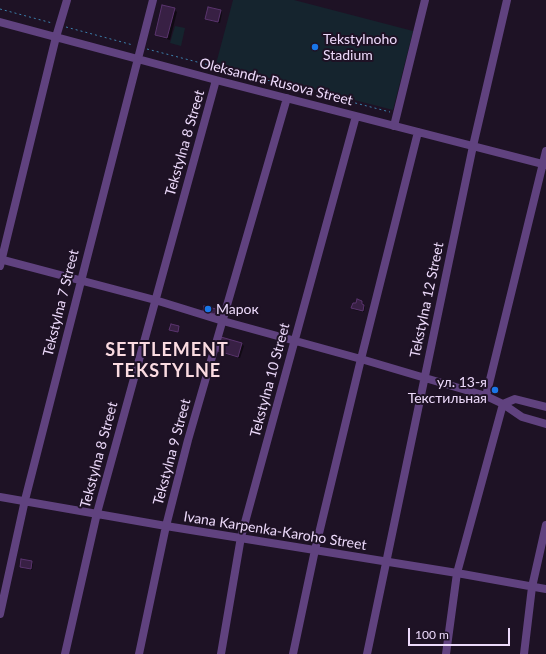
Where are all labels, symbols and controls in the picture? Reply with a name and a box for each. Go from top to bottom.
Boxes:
place label: Tekstylnoho Stadium [323,31,397,64]
marker: Tekstylnoho Stadium [310,42,320,52]
street label: Oleksandra Rusova Street [197,55,355,109]
street label: Tekstylna 8 Street [162,88,208,198]
street label: Tekstylna 12 Street [407,241,447,359]
street label: Tekstylna 7 Street [40,248,82,358]
place label: Марок [216,301,259,317]
marker: Марок [203,304,213,314]
street label: Tekstylna 10 Street [247,321,293,439]
district label: SETTLEMENT TEKSTYLNE [105,339,229,382]
place label: ул. 13-я Текстильная [408,374,487,406]
marker: ул. 13-я Текстильная [490,385,500,395]
street label: Tekstylna 9 Street [150,397,194,507]
street label: Tekstylna 8 Street [77,400,121,510]
street label: Ivana Karpenka-Karoho Street [182,508,368,554]
scale bar [410,620,512,646]
text: 100 m [415,627,449,642]

